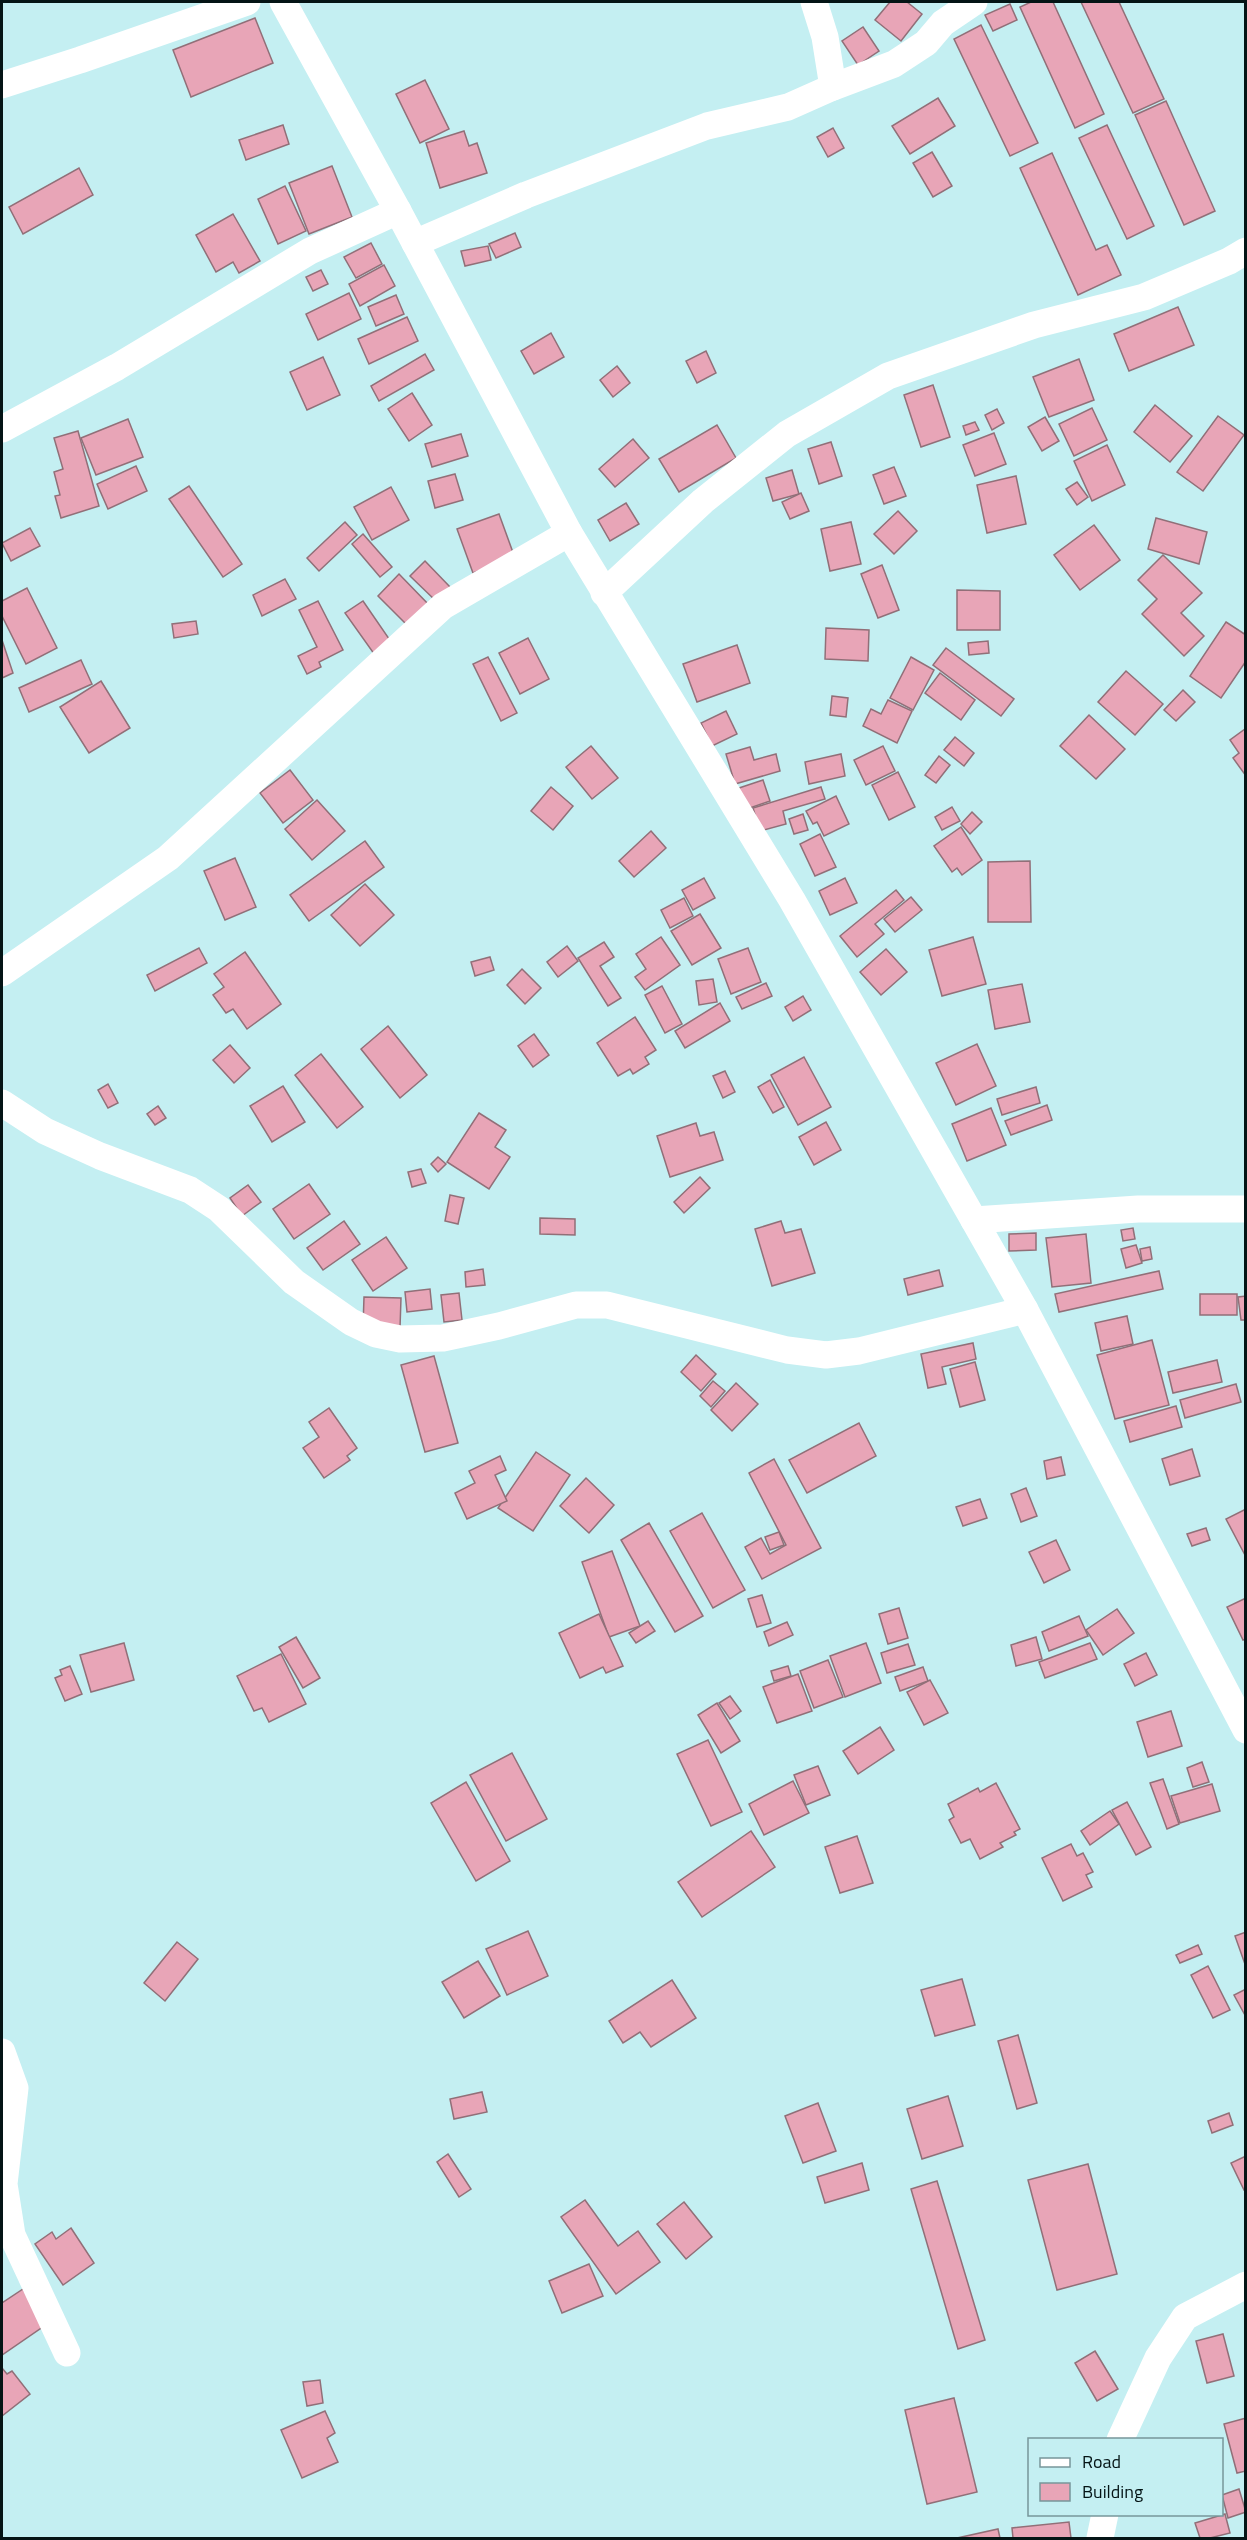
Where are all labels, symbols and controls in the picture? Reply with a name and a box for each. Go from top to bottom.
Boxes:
legend [1028,2438,1223,2516]
text: Road [1082,2448,1121,2475]
text: Building [1082,2478,1143,2505]

